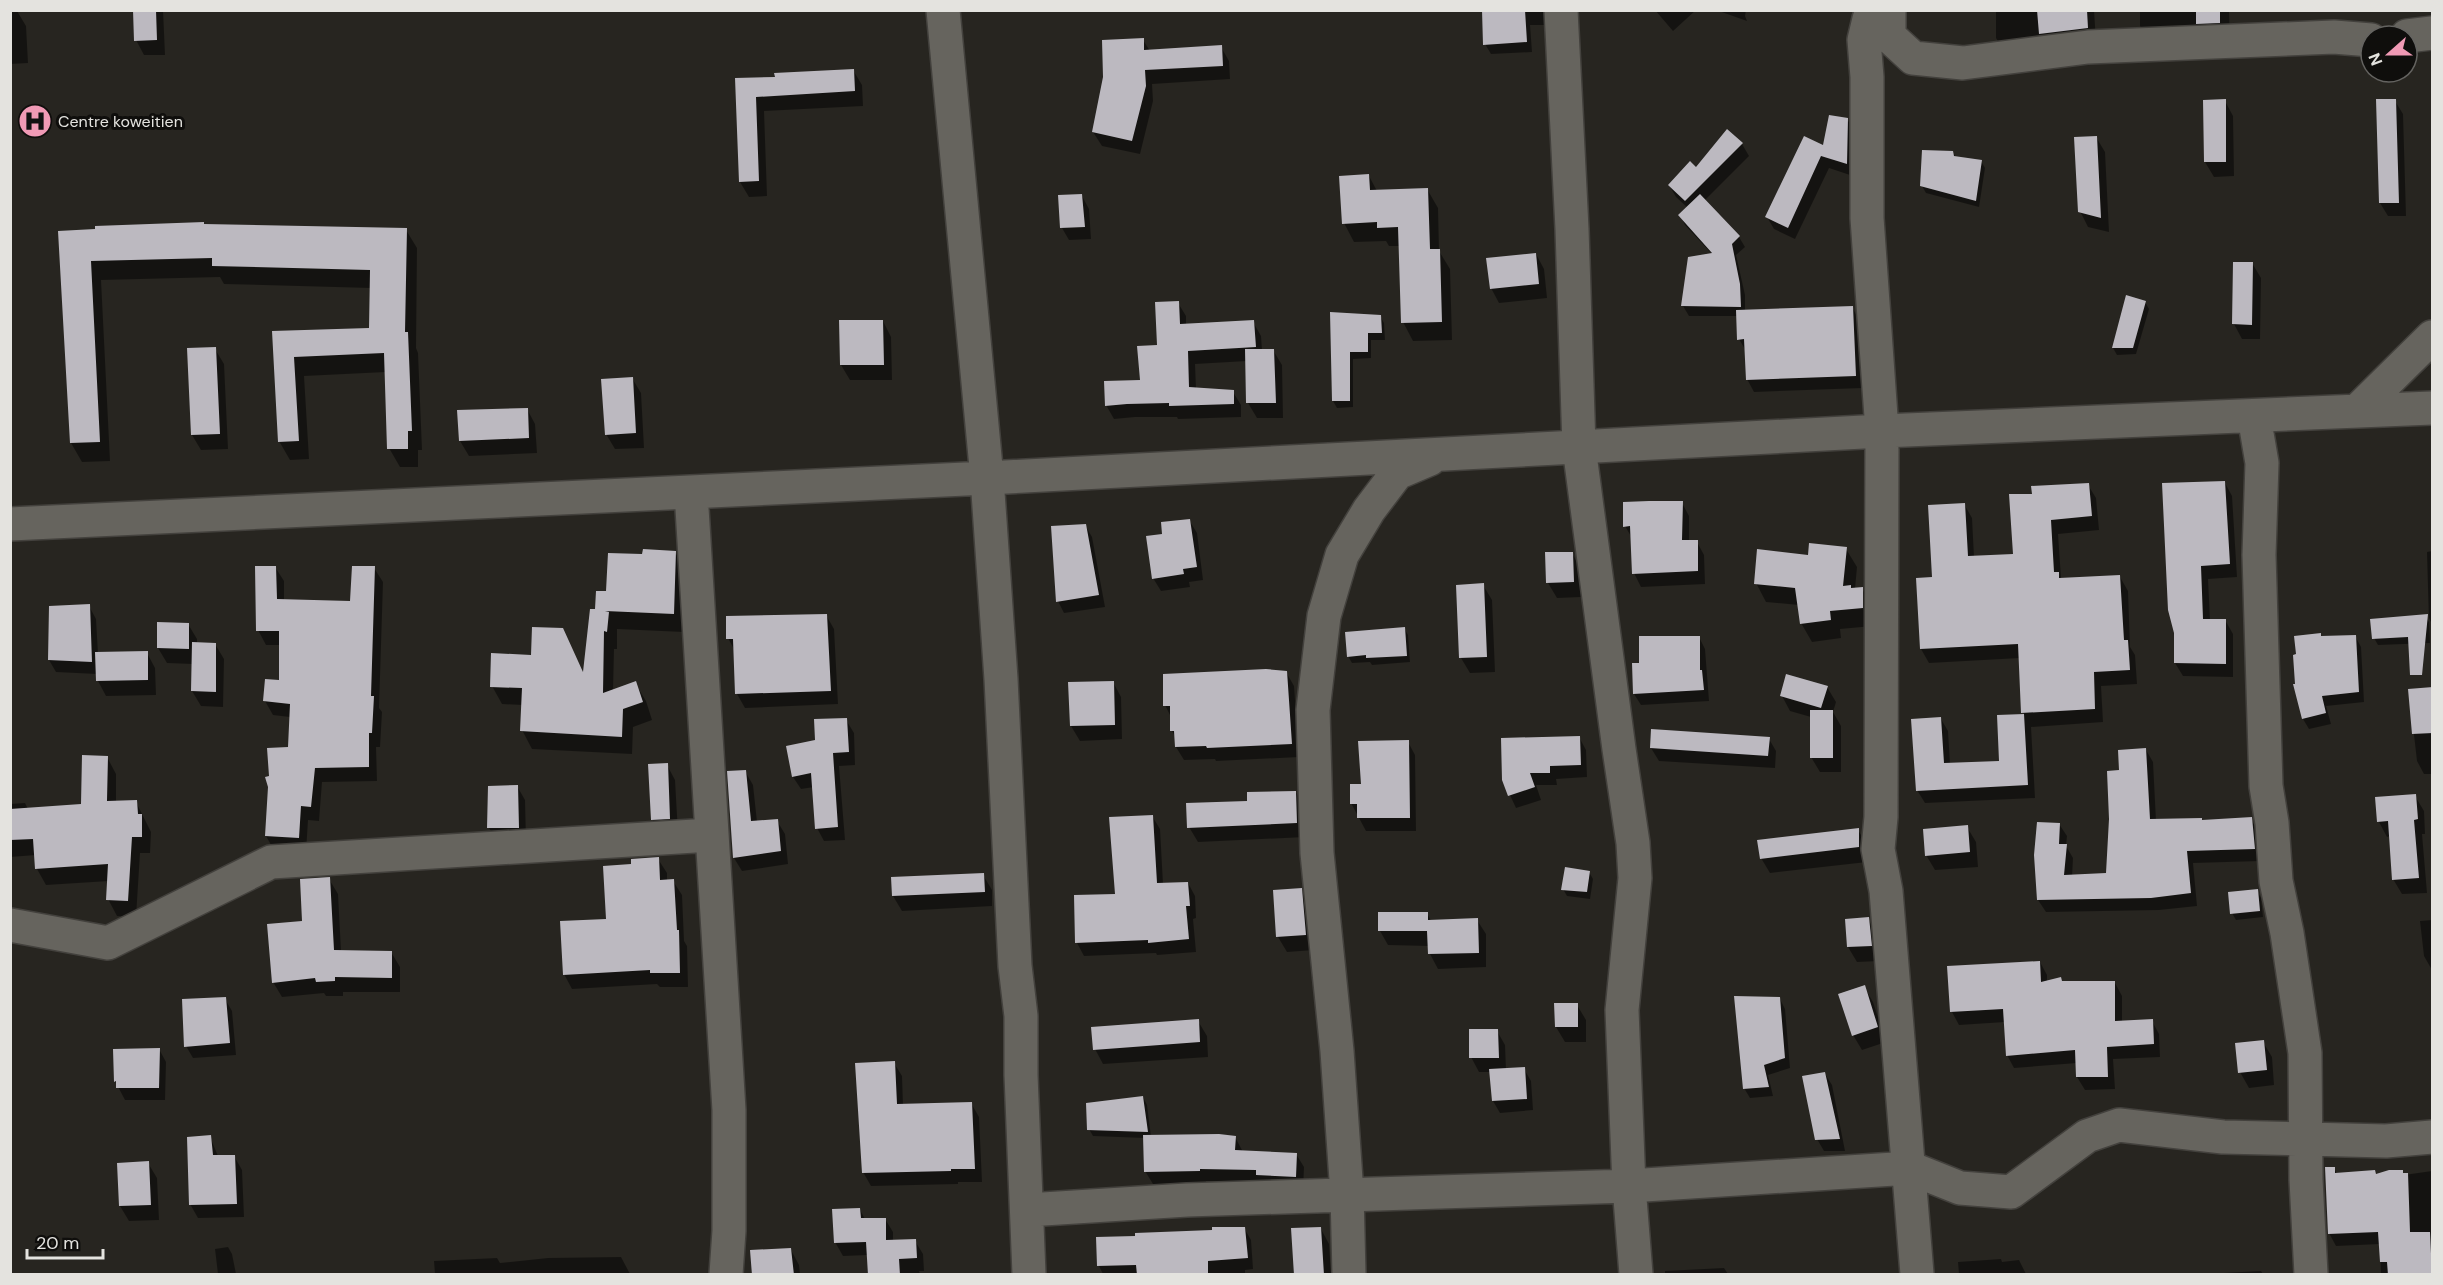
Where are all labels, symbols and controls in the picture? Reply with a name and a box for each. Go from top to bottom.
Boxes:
north arrow [2359,24,2419,84]
text: N [2364,50,2387,68]
hospital icon: Centre koweitien [17,103,53,139]
place label: Centre koweitien [58,111,183,132]
scale bar [27,1222,104,1260]
text: 20 m [36,1231,79,1255]

